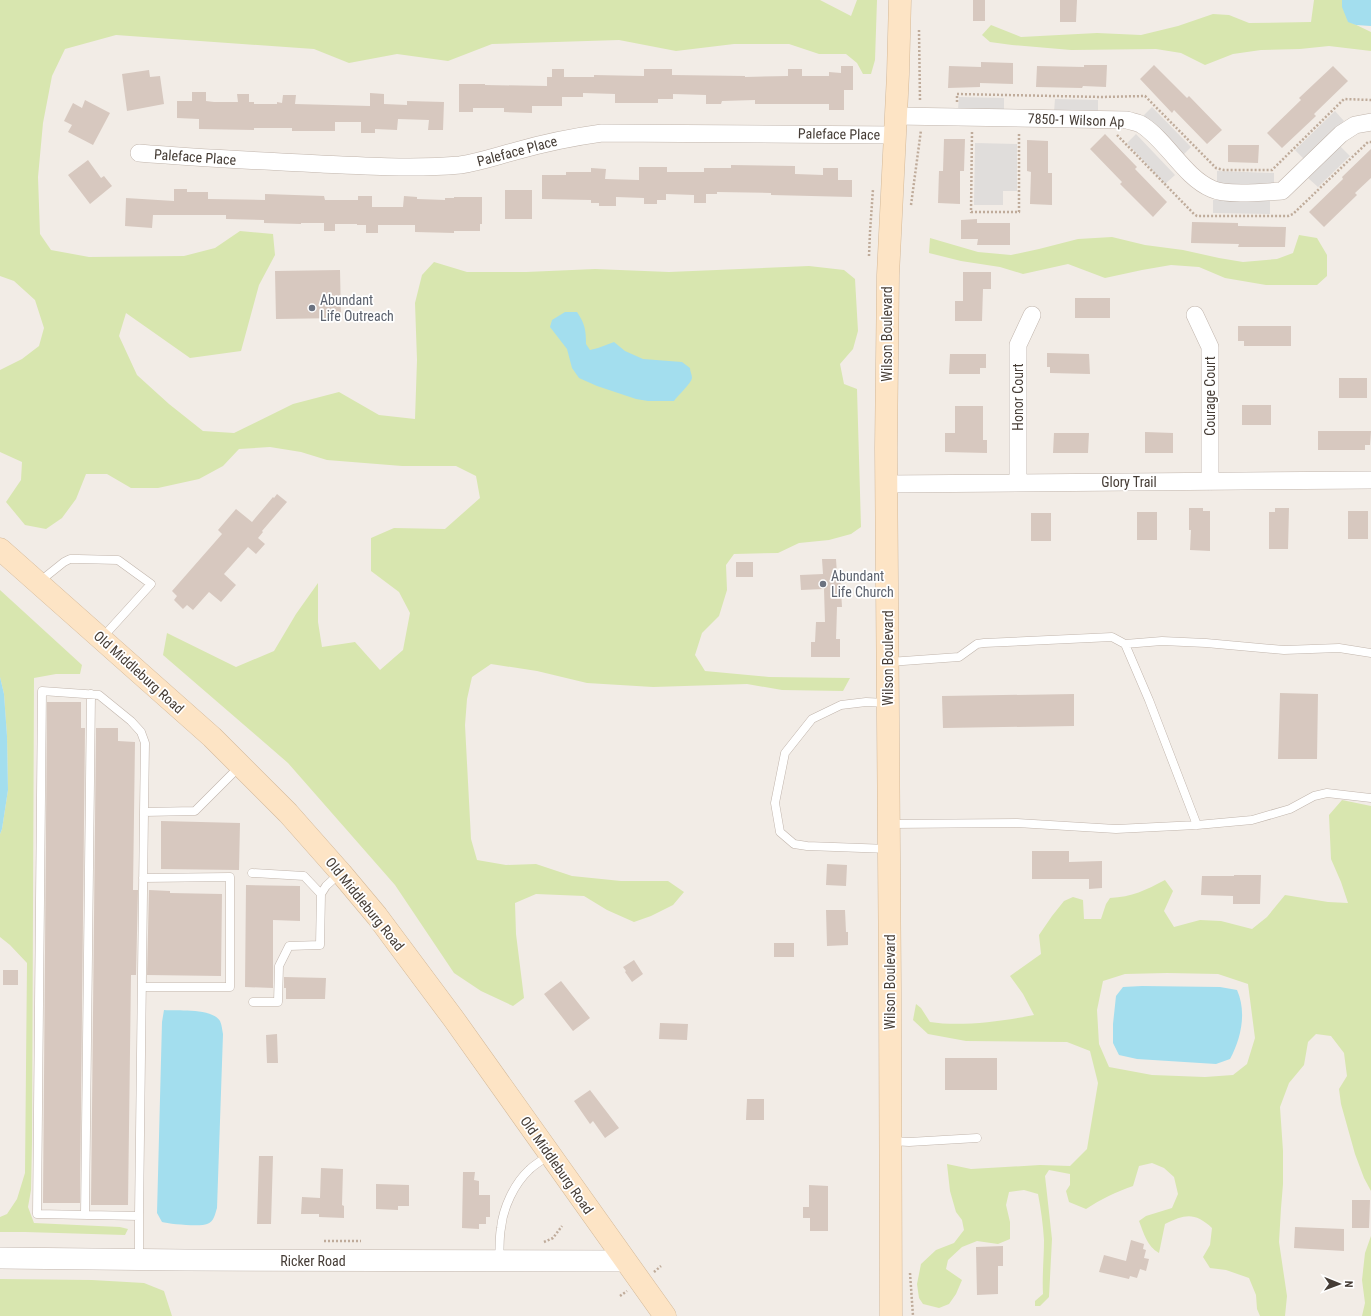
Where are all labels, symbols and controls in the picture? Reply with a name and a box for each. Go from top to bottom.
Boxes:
street label: 7850-1 Wilson Ap [1027,110,1125,130]
street label: Paleface Place [798,125,881,143]
street label: Paleface Place [475,133,559,169]
street label: Paleface Place [153,146,237,168]
street label: Wilson Boulevard [879,286,895,382]
place label: Abundant Life Outreach [320,292,394,324]
marker: Abundant Life Outreach [307,303,317,313]
street label: Courage Court [1202,356,1218,436]
street label: Honor Court [1010,363,1026,431]
street label: Glory Trail [1101,474,1157,490]
place label: Abundant Life Church [831,568,894,600]
marker: Abundant Life Church [818,579,828,589]
street label: Wilson Boulevard [880,610,896,706]
street label: Old Middleburg Road [91,627,187,717]
street label: Old Middleburg Road [323,854,407,954]
street label: Wilson Boulevard [882,934,898,1030]
street label: Old Middleburg Road [517,1113,597,1217]
street label: Ricker Road [280,1253,346,1269]
north arrow [1319,1264,1359,1304]
text: N [1342,1281,1355,1288]

